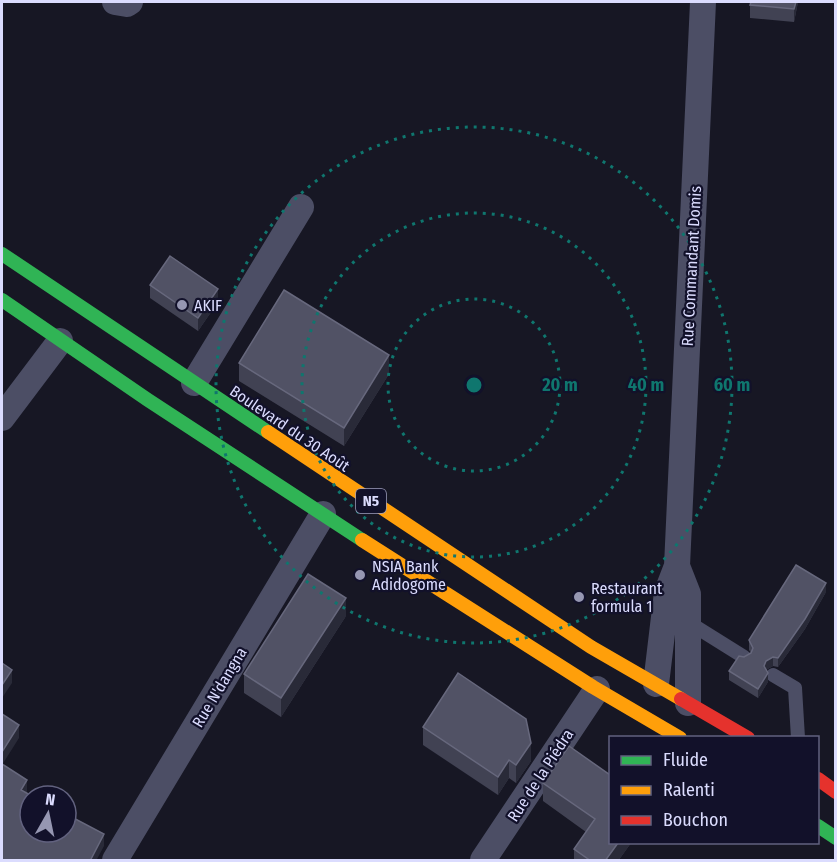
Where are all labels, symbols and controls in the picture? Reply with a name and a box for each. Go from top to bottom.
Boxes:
street label: Rue Commandant Domis [678,185,705,347]
place label: AKIF [194,296,222,315]
marker: AKIF [175,298,189,312]
text: 20 m [541,374,578,396]
text: 40 m [628,374,664,396]
text: 60 m [714,374,750,396]
centre of rings [464,375,484,395]
street label: Boulevard du 30 Août [226,381,354,476]
road number: N5 [356,489,386,513]
place label: NSIA Bank Adidogome [372,557,446,594]
marker: NSIA Bank Adidogome [353,568,367,582]
place label: Restaurant formula 1 [591,579,663,616]
marker: Restaurant formula 1 [572,590,586,604]
street label: Rue N'dangna [188,644,251,731]
street label: Rue de la Piédra [503,725,577,825]
legend [609,736,819,844]
text: Fluide [663,749,708,771]
text: Ralenti [663,779,715,801]
north arrow [18,784,78,844]
text: N [44,790,56,810]
text: Bouchon [663,809,728,831]

